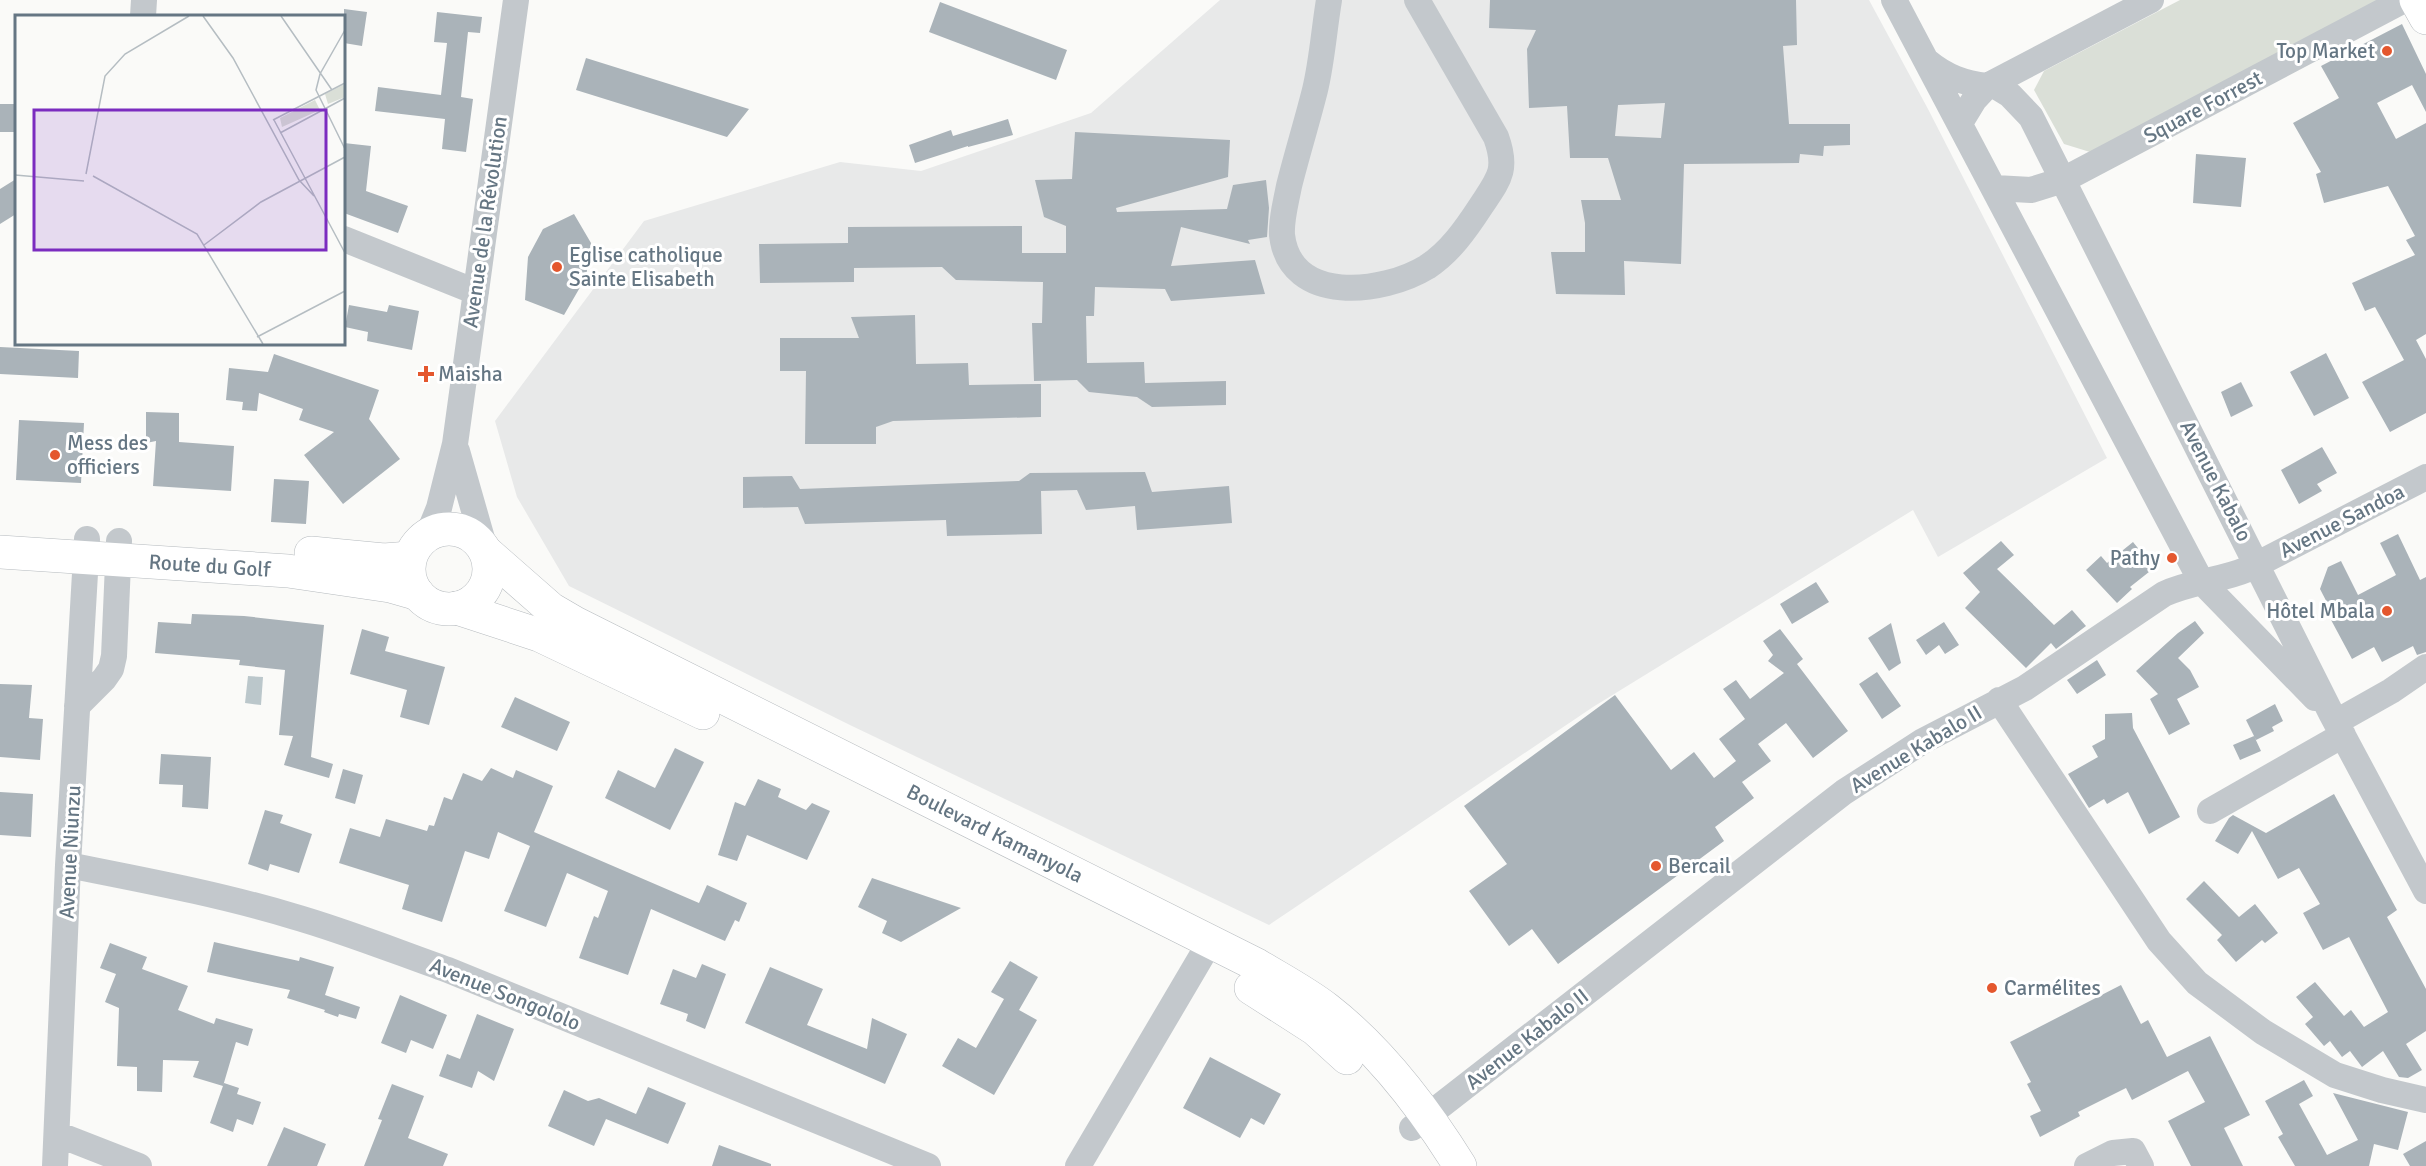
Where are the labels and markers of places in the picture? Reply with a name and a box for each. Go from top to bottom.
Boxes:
place label: Top Market [2276,38,2375,64]
marker: Top Market [2380,44,2394,58]
place label: Eglise catholique Sainte Elisabeth [569,242,723,292]
marker: Eglise catholique Sainte Elisabeth [550,260,564,274]
place label: Maisha [438,361,503,387]
marker: Maisha [419,367,433,381]
place label: Mess des officiers [67,430,148,480]
marker: Mess des officiers [48,448,62,462]
place label: Pathy [2110,545,2160,571]
marker: Pathy [2165,551,2179,565]
place label: Hôtel Mbala [2266,598,2375,624]
marker: Hôtel Mbala [2380,604,2394,618]
place label: Bercail [1668,853,1731,879]
marker: Bercail [1649,859,1663,873]
place label: Carmélites [2004,975,2101,1001]
marker: Carmélites [1985,981,1999,995]

